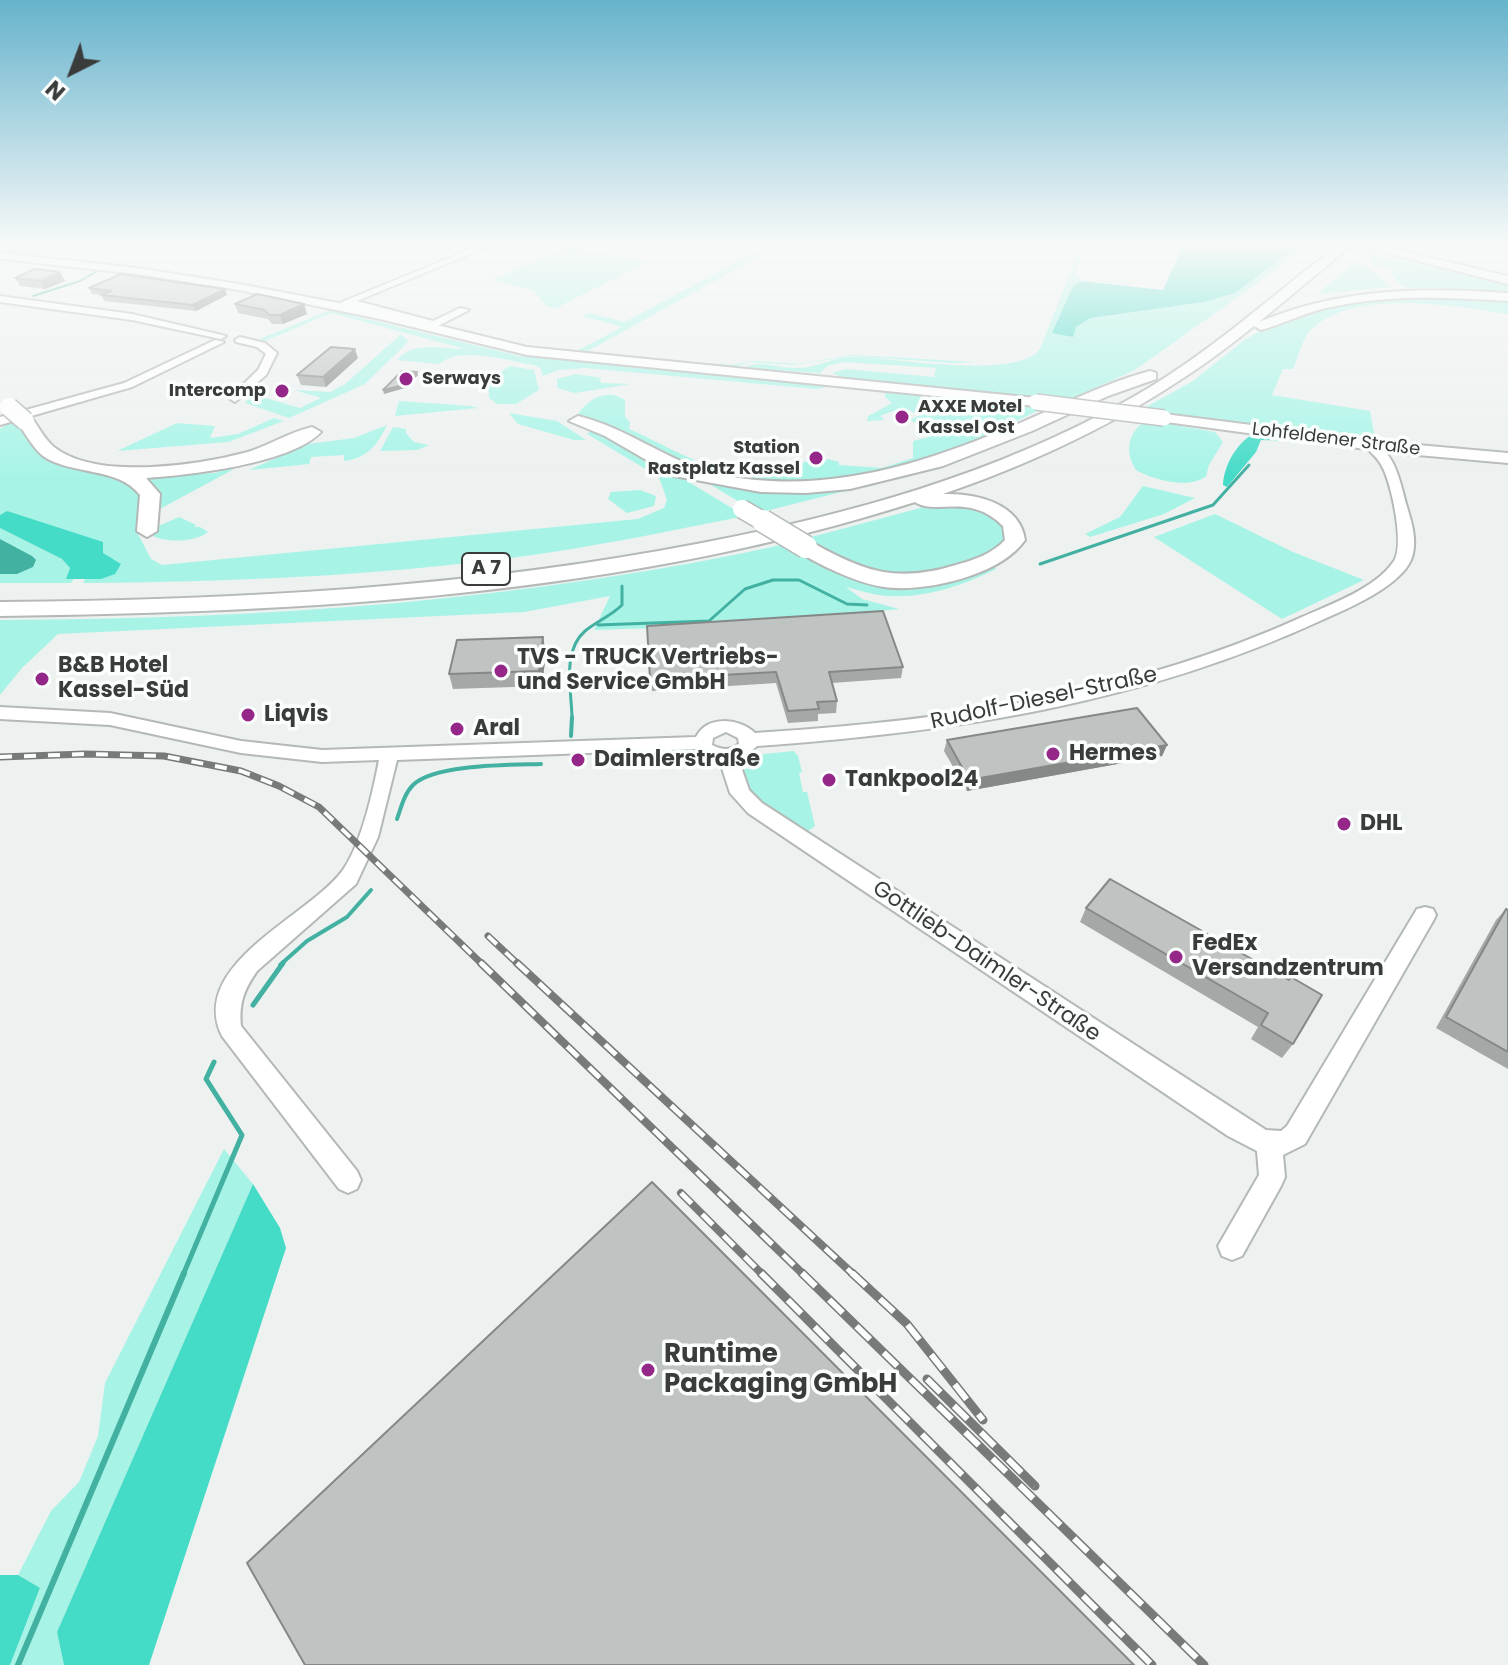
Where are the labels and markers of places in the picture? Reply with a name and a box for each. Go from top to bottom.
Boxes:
place label: Serways [422,368,501,390]
marker: Serways [397,370,415,388]
place label: Intercomp [169,380,266,402]
marker: Intercomp [273,382,291,400]
place label: AXXE Motel Kassel Ost [918,396,1022,438]
marker: AXXE Motel Kassel Ost [893,408,911,426]
place label: Station Rastplatz Kassel [648,437,800,480]
marker: Station Rastplatz Kassel [807,449,825,467]
place label: TVS - TRUCK Vertriebs- und Service GmbH [517,645,779,696]
place label: B&B Hotel Kassel-Süd [58,653,189,704]
marker: TVS - TRUCK Vertriebs- und Service GmbH [492,662,510,680]
marker: B&B Hotel Kassel-Süd [33,670,51,688]
place label: Liqvis [264,702,328,728]
marker: Liqvis [239,706,257,724]
place label: Aral [473,716,520,742]
marker: Aral [448,720,466,738]
place label: Hermes [1069,741,1157,767]
marker: Hermes [1044,745,1062,763]
place label: Daimlerstraße [594,747,760,773]
marker: Daimlerstraße [569,751,587,769]
place label: Tankpool24 [845,767,978,793]
marker: Tankpool24 [820,771,838,789]
place label: DHL [1360,811,1403,837]
marker: DHL [1335,815,1353,833]
place label: FedEx Versandzentrum [1192,931,1384,982]
marker: FedEx Versandzentrum [1167,948,1185,966]
place label: Runtime Packaging GmbH [664,1339,897,1400]
marker: Runtime Packaging GmbH [639,1361,657,1379]

